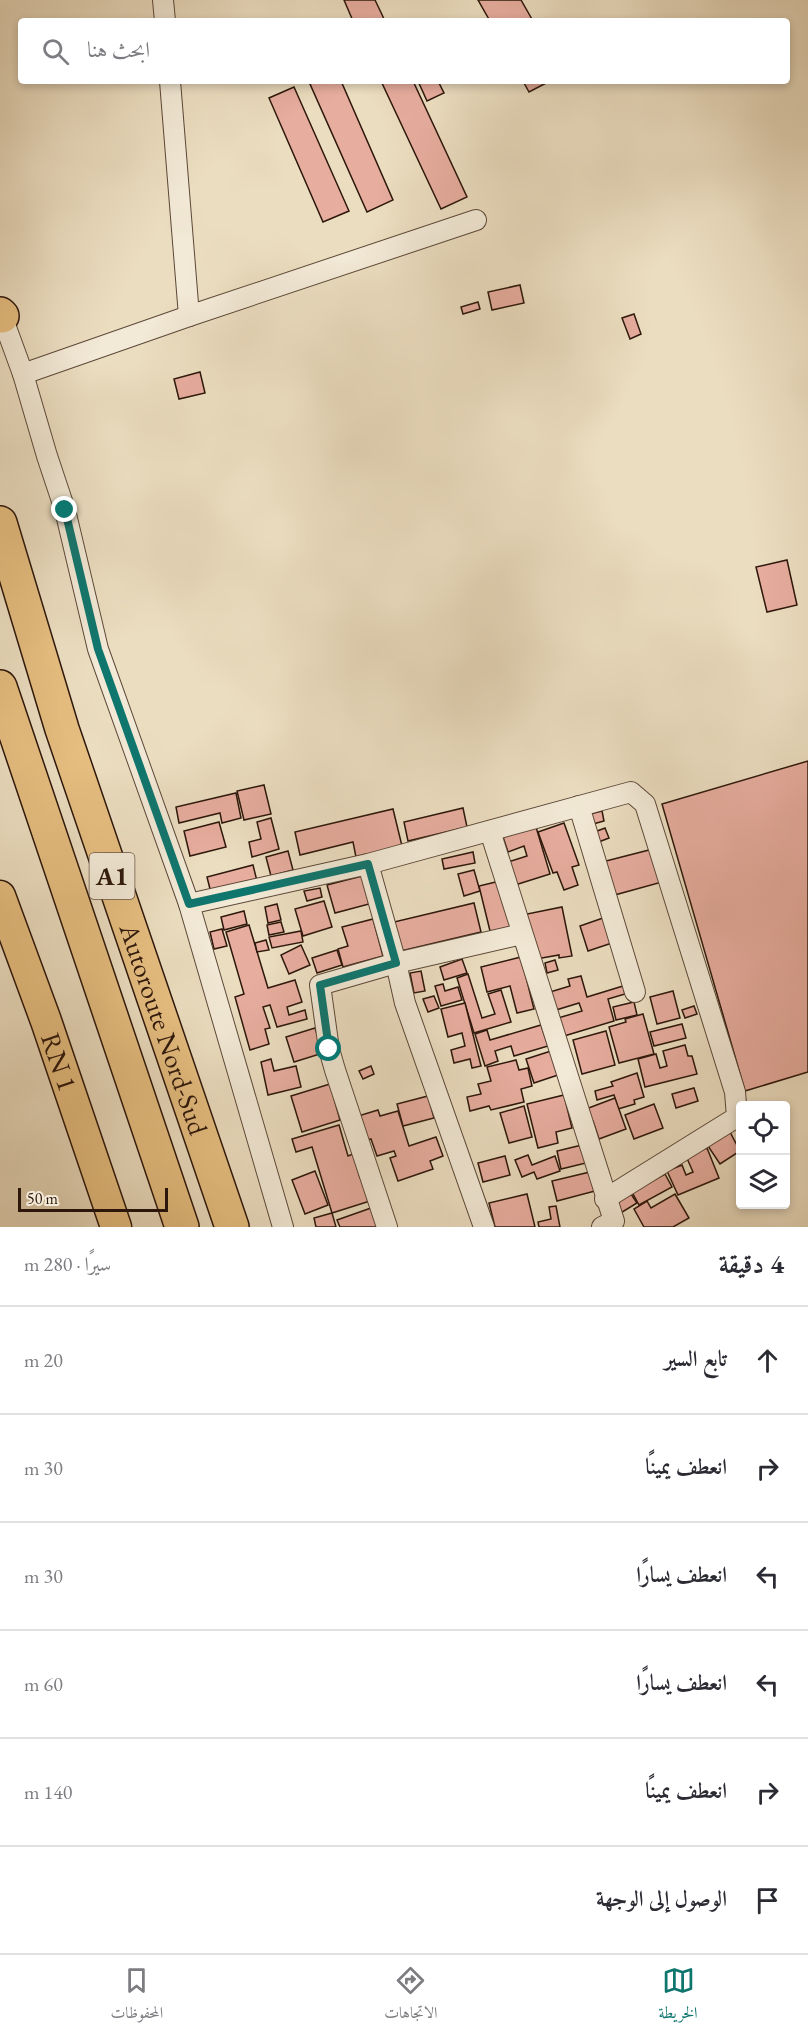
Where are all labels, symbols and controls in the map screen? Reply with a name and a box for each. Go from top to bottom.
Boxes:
search box [18,18,790,84]
icon: search [39,35,72,68]
text: ابحث هنا [87,35,150,64]
route end [51,496,77,522]
road number: A1 [90,853,134,899]
street label: Autoroute Nord-Sud [112,918,217,1140]
street label: RN 1 [34,1028,86,1095]
route start [315,1035,341,1061]
map controls [736,1101,790,1209]
button: locate [736,1101,790,1155]
button: layers [736,1155,790,1209]
scale bar [18,1185,168,1212]
text: 50 m [27,1188,58,1209]
text: 4 دقيقة [719,1247,784,1281]
text: سيرًا · 280 m [24,1251,111,1277]
text: تابع السير [664,1344,727,1373]
icon: ahead [751,1344,784,1377]
text: 20 m [24,1347,63,1373]
text: انعطف يمينًا [645,1452,727,1481]
icon: right [751,1452,784,1485]
text: 30 m [24,1455,63,1481]
text: انعطف يسارًا [636,1560,727,1589]
icon: left [751,1560,784,1593]
text: 30 m [24,1563,63,1589]
text: انعطف يسارًا [636,1668,727,1697]
icon: left [751,1668,784,1701]
text: 60 m [24,1671,63,1697]
text: انعطف يمينًا [645,1776,727,1805]
icon: right [751,1776,784,1809]
text: 140 m [24,1779,72,1805]
text: الوصول إلى الوجهة [596,1884,727,1913]
icon: arrive [751,1884,784,1917]
tab: المحفوظات [111,1964,163,2028]
tab: الاتجاهات [384,1964,438,2028]
tab: الخريطة [659,1964,698,2028]

